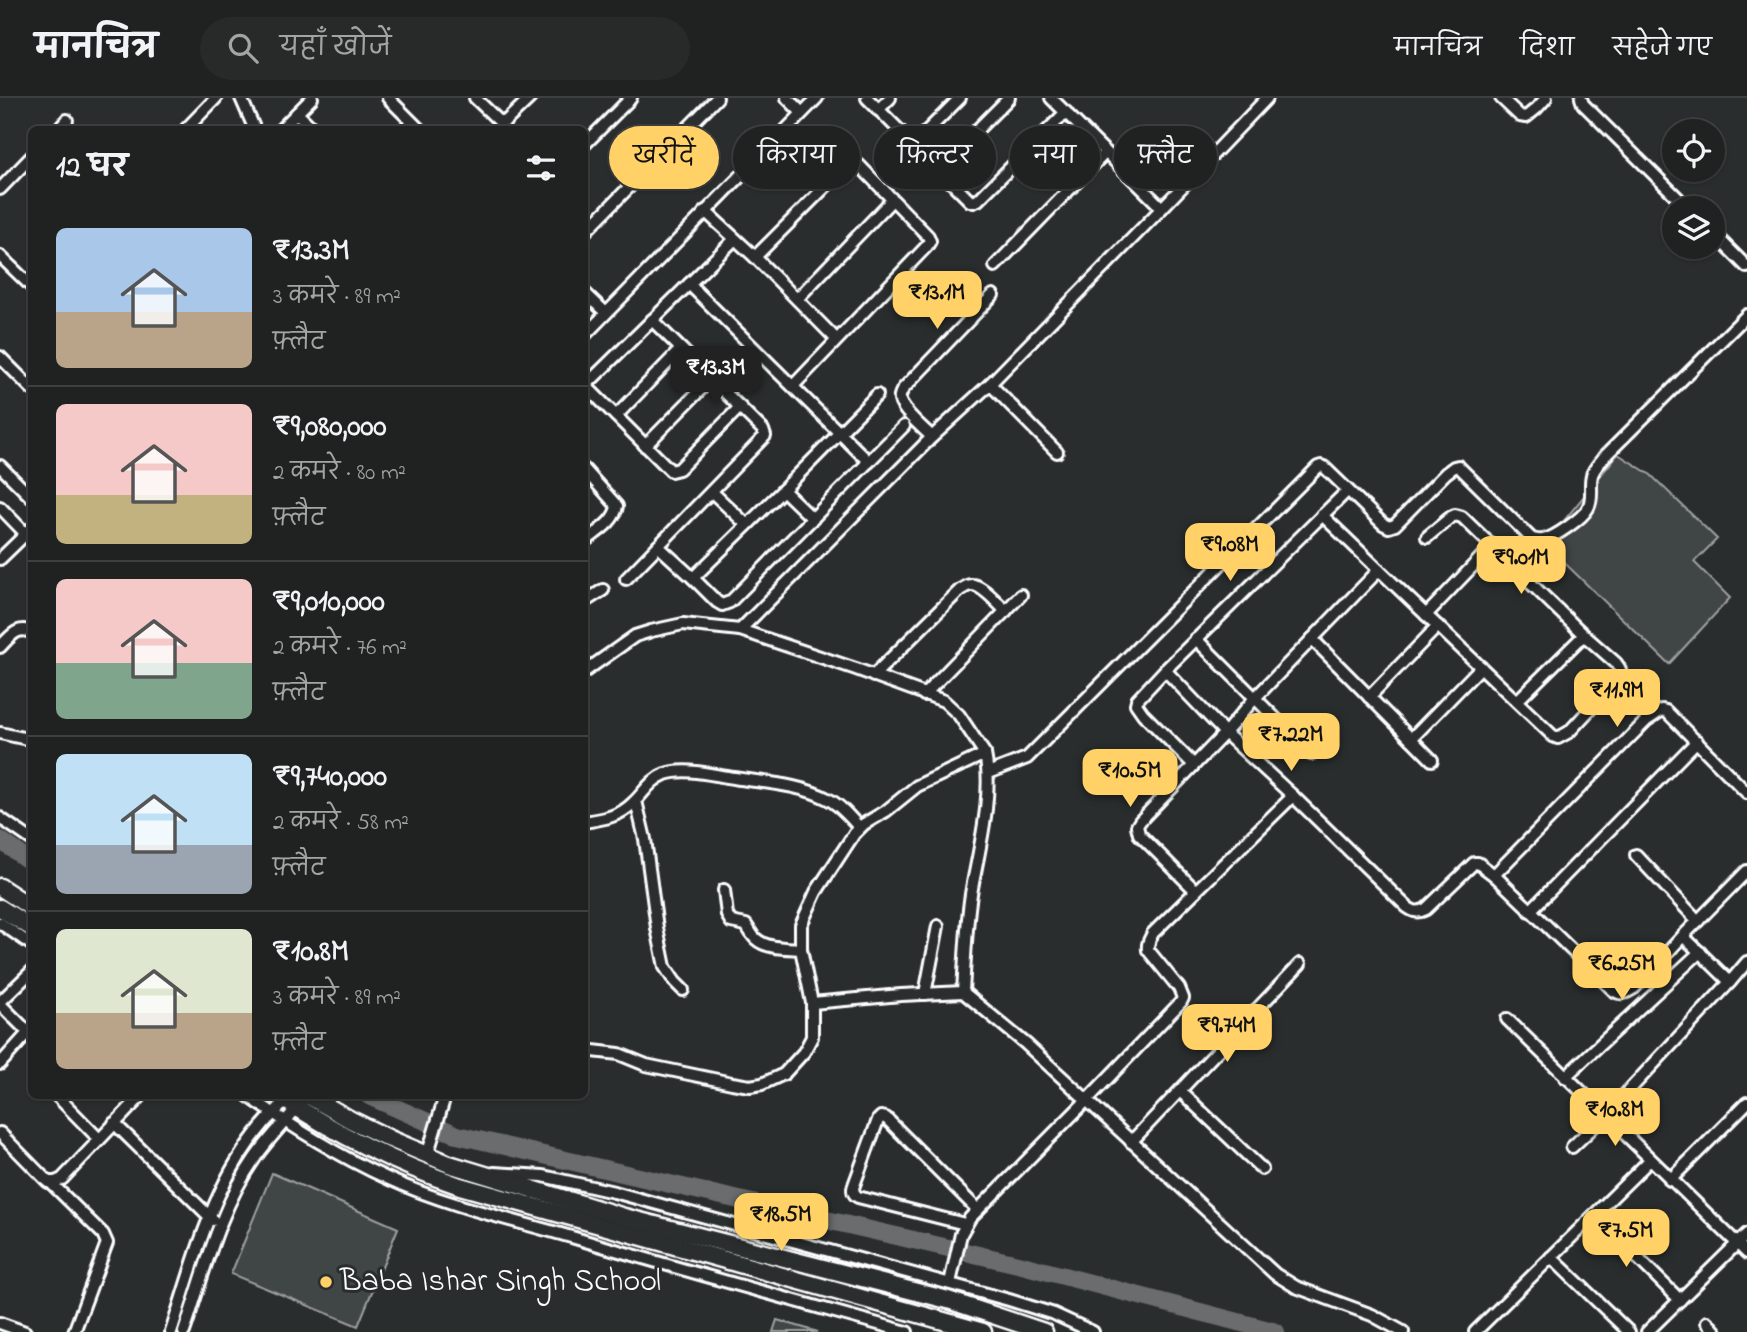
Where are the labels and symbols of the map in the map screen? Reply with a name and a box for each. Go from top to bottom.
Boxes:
pin: ₹13.1M [880,272,994,331]
pin: ₹13.3M [659,346,773,406]
pin: ₹9.08M [1173,524,1287,583]
pin: ₹9.01M [1464,536,1578,596]
pin: ₹11.9M [1560,670,1674,729]
pin: ₹7.22M [1234,714,1348,773]
pin: ₹10.5M [1073,750,1187,809]
pin: ₹6.25M [1565,942,1679,1002]
pin: ₹9.74M [1170,1004,1284,1064]
pin: ₹10.8M [1558,1088,1672,1148]
pin: ₹18.5M [724,1194,838,1253]
pin: ₹7.5M [1577,1210,1675,1269]
place label: Baba Ishar Singh School [339,1259,661,1306]
marker: Baba Ishar Singh School [318,1274,334,1290]

